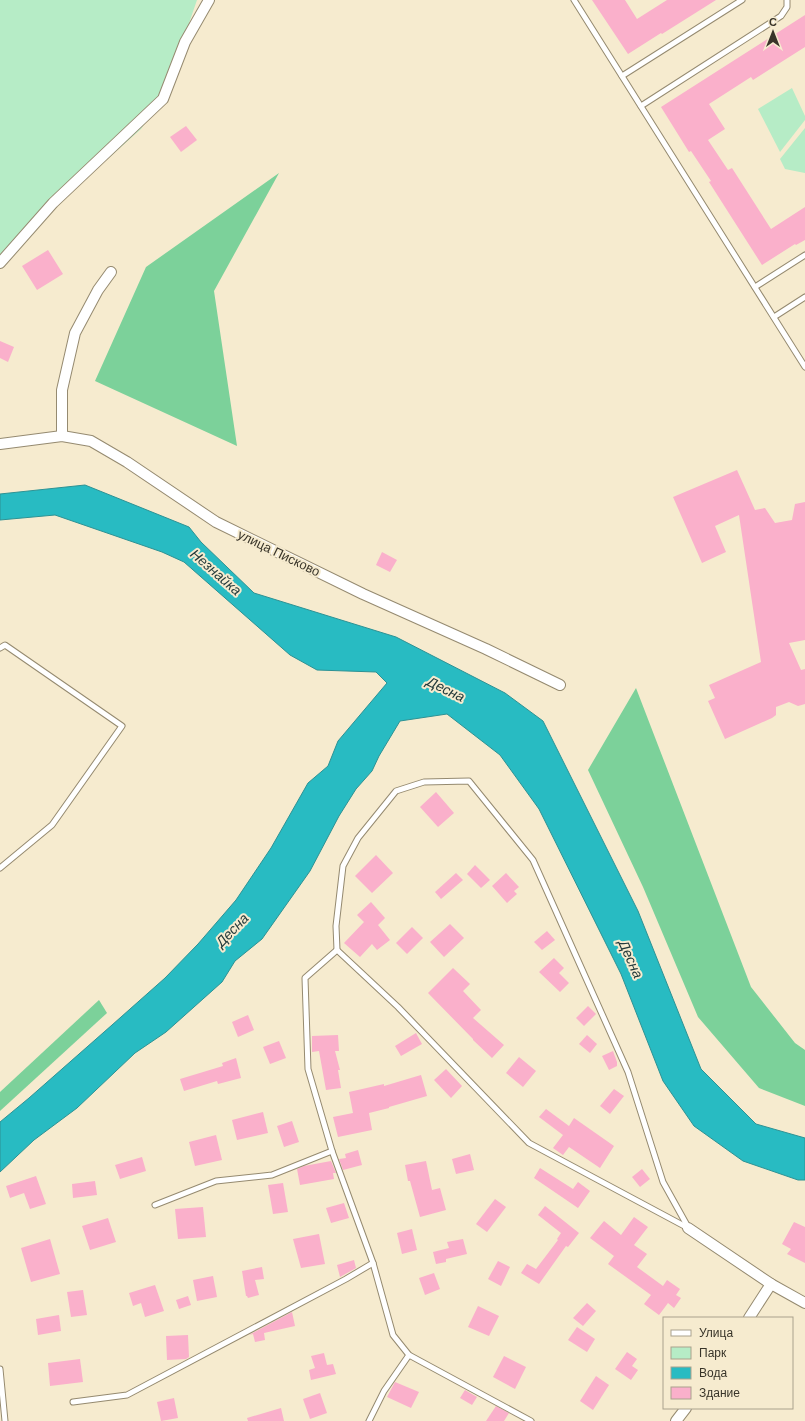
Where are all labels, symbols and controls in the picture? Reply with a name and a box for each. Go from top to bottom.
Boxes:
north arrow [753,12,793,52]
text: С [769,16,777,28]
street label: улица Писково [235,527,323,579]
water label: Незнайка [187,546,245,598]
water label: Десна [423,672,468,705]
water label: Десна [211,910,252,951]
water label: Десна [615,936,647,981]
legend [663,1317,793,1409]
text: Улица [699,1326,733,1340]
text: Парк [699,1346,727,1360]
text: Вода [699,1366,727,1380]
text: Здание [699,1386,740,1400]

